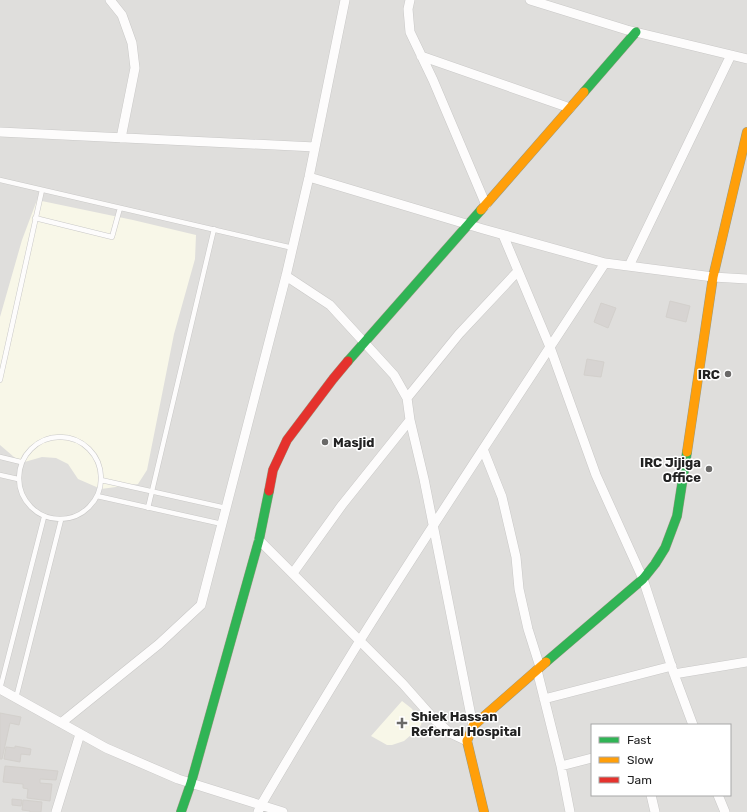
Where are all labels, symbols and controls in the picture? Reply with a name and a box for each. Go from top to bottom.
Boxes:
place label: IRC [698,367,720,382]
marker: IRC [723,369,733,379]
place label: Masjid [333,435,374,450]
marker: Masjid [320,437,330,447]
place label: IRC Jijiga Office [640,455,701,485]
marker: IRC Jijiga Office [704,464,714,474]
place label: Shiek Hassan Referral Hospital [411,709,521,739]
marker: Shiek Hassan Referral Hospital [396,717,408,729]
legend [591,724,731,796]
text: Fast [627,733,651,747]
text: Slow [627,753,654,767]
text: Jam [627,773,652,787]

